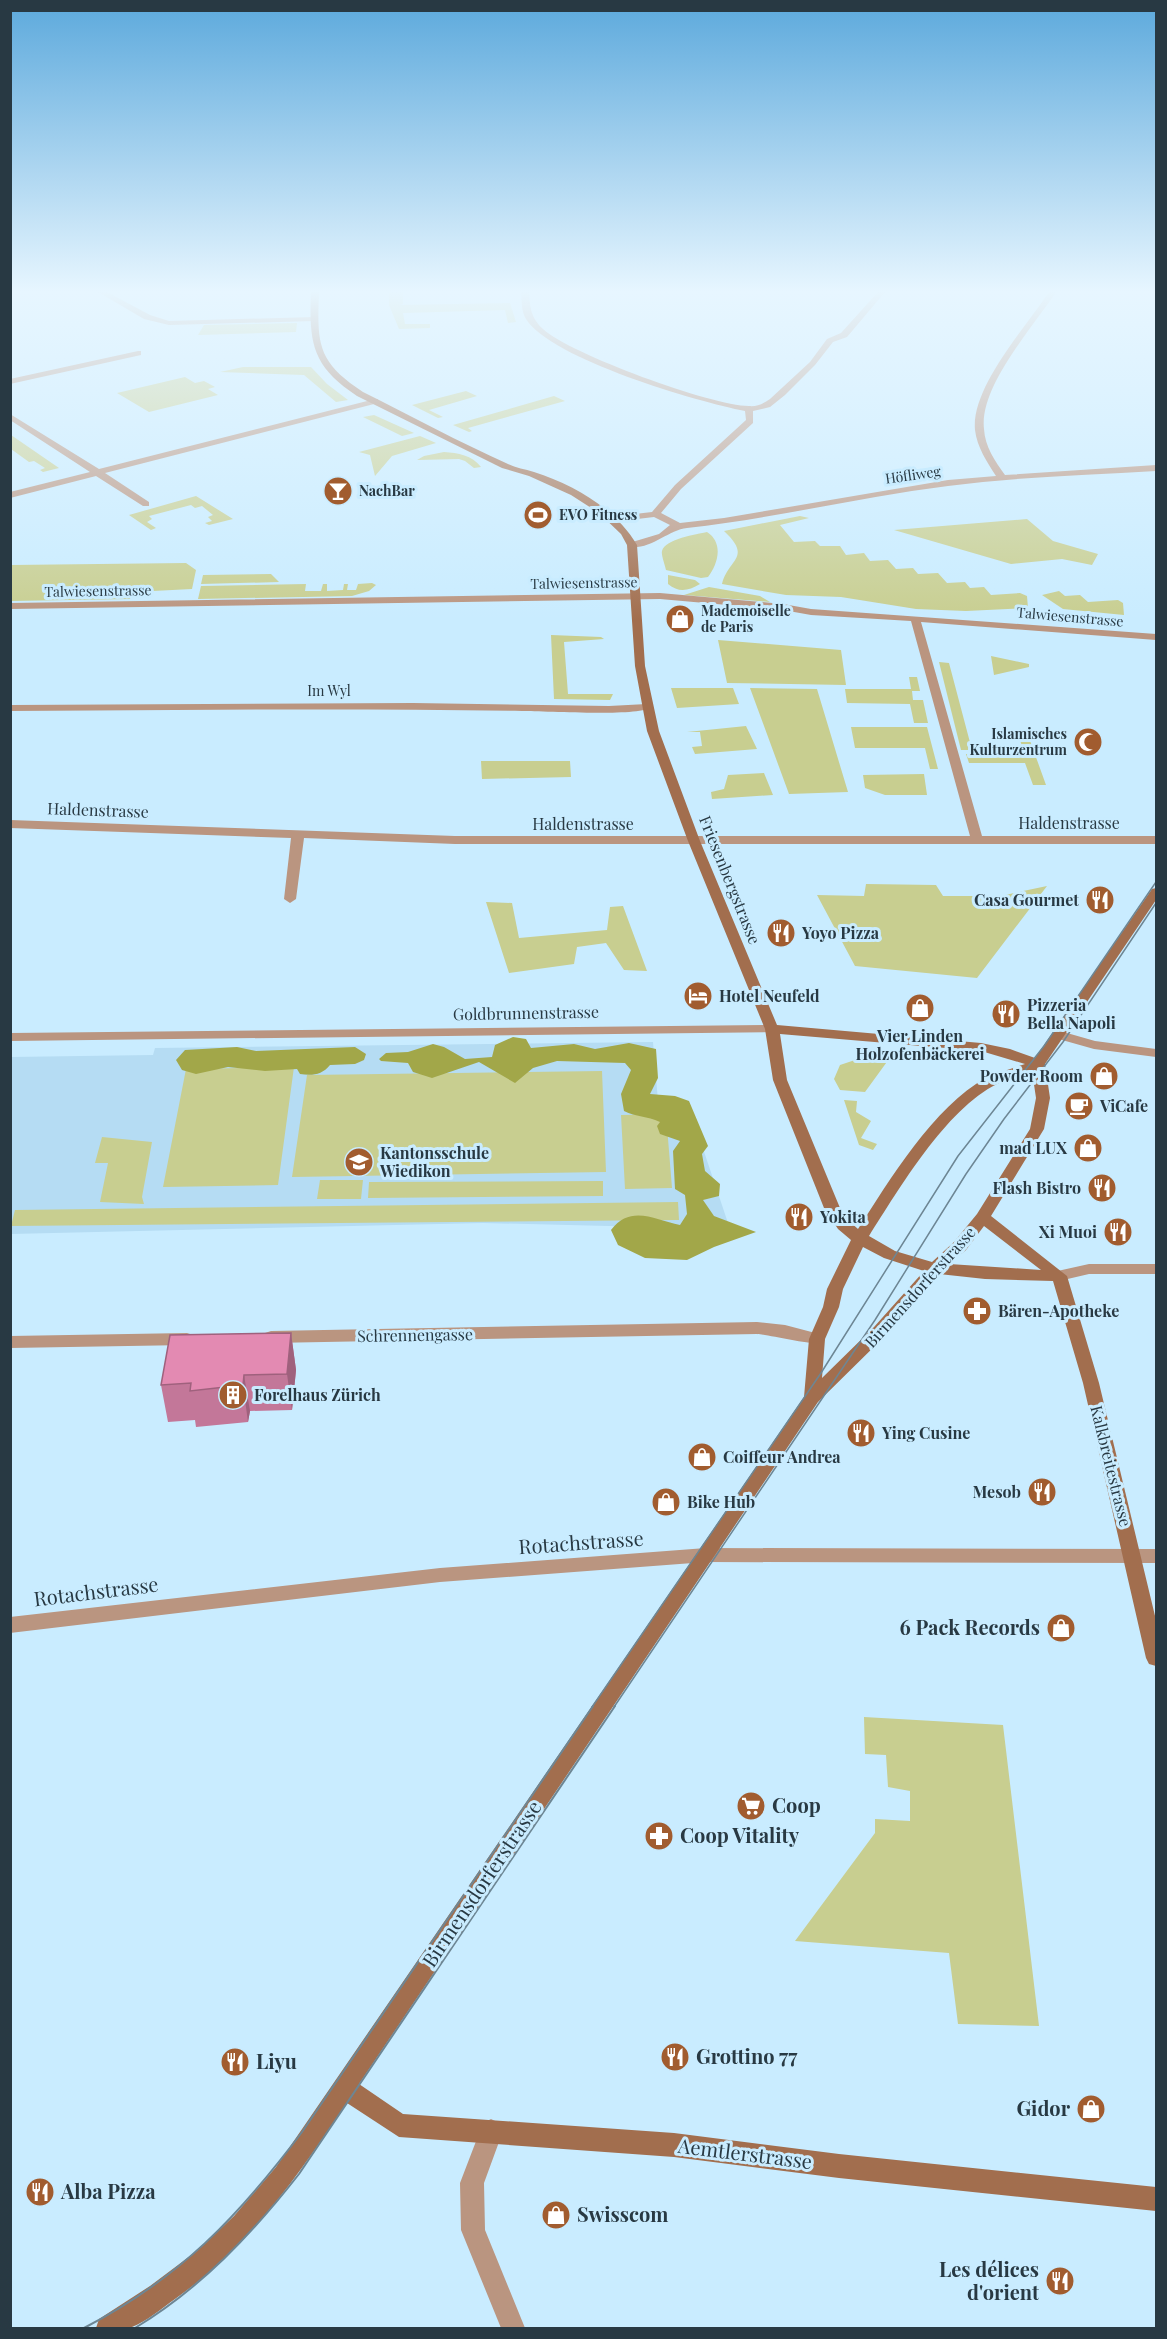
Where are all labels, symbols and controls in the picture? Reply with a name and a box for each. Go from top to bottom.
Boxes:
street label: Höfliweg [884,461,943,488]
bar icon: NachBar [322,475,354,507]
place label: NachBar [359,481,415,500]
sports icon: EVO Fitness [522,499,554,531]
place label: EVO Fitness [559,505,637,524]
street label: Talwiesenstrasse [530,572,638,593]
street label: Talwiesenstrasse [44,580,152,601]
place label: Mademoiselle de Paris [701,601,791,636]
street label: Talwiesenstrasse [1016,602,1124,631]
shop icon: Mademoiselle de Paris [664,603,696,635]
street label: Im Wyl [307,681,351,700]
place label: Islamisches Kulturzentrum [970,724,1067,759]
mosque icon: Islamisches Kulturzentrum [1072,726,1104,758]
street label: Haldenstrasse [47,797,149,822]
street label: Friesenbergstrasse [695,812,766,947]
street label: Haldenstrasse [1018,812,1120,833]
street label: Haldenstrasse [532,813,634,834]
restaurant icon: Casa Gourmet [1084,884,1116,916]
place label: Casa Gourmet [974,889,1079,910]
restaurant icon: Yoyo Pizza [765,917,797,949]
place label: Yoyo Pizza [801,922,880,943]
hotel icon: Hotel Neufeld [682,980,714,1012]
place label: Hotel Neufeld [719,985,820,1006]
shop icon: Vier Linden Holzofenbäckerei [904,992,936,1024]
place label: Pizzeria Bella Napoli [1027,994,1116,1033]
restaurant icon: Pizzeria Bella Napoli [990,998,1022,1030]
street label: Goldbrunnenstrasse [453,1001,599,1024]
place label: Vier Linden Holzofenbäckerei [855,1025,985,1064]
shop icon: Powder Room [1088,1060,1120,1092]
place label: Powder Room [980,1065,1084,1086]
cafe icon: ViCafe [1063,1090,1095,1122]
place label: ViCafe [1099,1095,1148,1116]
shop icon: mad LUX [1072,1132,1104,1164]
place label: mad LUX [999,1137,1068,1158]
place label: Kantonsschule Wiedikon [379,1142,489,1181]
school or university icon: Kantonsschule Wiedikon [343,1146,375,1178]
restaurant icon: Flash Bistro [1086,1172,1118,1204]
place label: Flash Bistro [992,1177,1081,1198]
restaurant icon: Yokita [783,1201,815,1233]
place label: Yokita [819,1206,867,1227]
restaurant icon: Xi Muoi [1102,1216,1134,1248]
place label: Xi Muoi [1039,1221,1097,1242]
street label: Birmensdorferstrasse [860,1222,980,1352]
pharmacy icon: Bären-Apotheke [961,1295,993,1327]
place label: Bären-Apotheke [998,1300,1119,1321]
street label: Schrennengasse [357,1323,473,1346]
building icon: Forelhaus Zürich [217,1379,249,1411]
place label: Forelhaus Zürich [254,1384,381,1405]
street label: Kalkbreitestrasse [1086,1403,1137,1529]
restaurant icon: Ying Cusine [845,1417,877,1449]
place label: Ying Cusine [881,1422,970,1443]
shop icon: Coiffeur Andrea [686,1441,718,1473]
place label: Coiffeur Andrea [723,1446,841,1467]
restaurant icon: Mesob [1026,1476,1058,1508]
place label: Mesob [973,1481,1021,1502]
shop icon: Bike Hub [650,1486,682,1518]
place label: Bike Hub [687,1491,755,1512]
street label: Rotachstrasse [517,1524,644,1559]
street label: Rotachstrasse [32,1569,160,1612]
shop icon: 6 Pack Records [1045,1612,1077,1644]
place label: 6 Pack Records [900,1613,1040,1640]
supermarket icon: Coop [735,1790,767,1822]
place label: Coop [772,1791,821,1818]
street label: Birmensdorferstrasse [415,1795,547,1972]
pharmacy icon: Coop Vitality [643,1820,675,1852]
place label: Coop Vitality [680,1821,800,1848]
restaurant icon: Grottino 77 [659,2041,691,2073]
place label: Grottino 77 [696,2042,798,2069]
restaurant icon: Liyu [219,2046,251,2078]
place label: Liyu [256,2047,297,2074]
shop icon: Gidor [1075,2093,1107,2125]
place label: Gidor [1016,2094,1071,2121]
street label: Aemtlerstrasse [676,2131,814,2174]
restaurant icon: Alba Pizza [24,2176,56,2208]
place label: Alba Pizza [60,2177,156,2204]
shop icon: Swisscom [540,2199,572,2231]
place label: Swisscom [577,2200,668,2227]
place label: Les délices d'orient [939,2255,1040,2305]
restaurant icon: Les délices d'orient [1044,2265,1076,2297]

